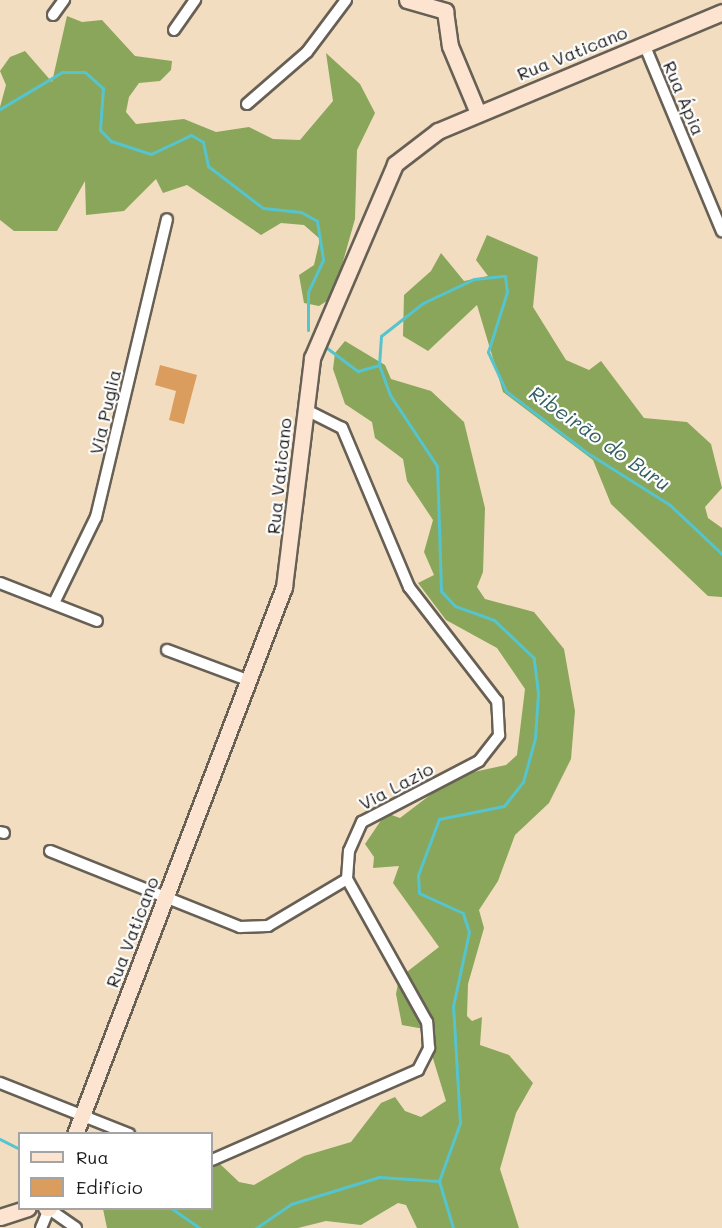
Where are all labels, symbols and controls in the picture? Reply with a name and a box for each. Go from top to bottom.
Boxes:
street label: Rua Vaticano [514,21,630,85]
street label: Rua Ápia [659,58,709,138]
street label: Via Puglia [85,367,125,457]
water label: Ribeirão do Buru [525,381,675,495]
street label: Rua Vaticano [262,417,296,535]
street label: Via Lazio [355,757,437,815]
street label: Rua Vaticano [101,874,163,990]
legend [18,1132,213,1210]
text: Rua [76,1145,109,1169]
text: Edifício [76,1175,143,1199]

